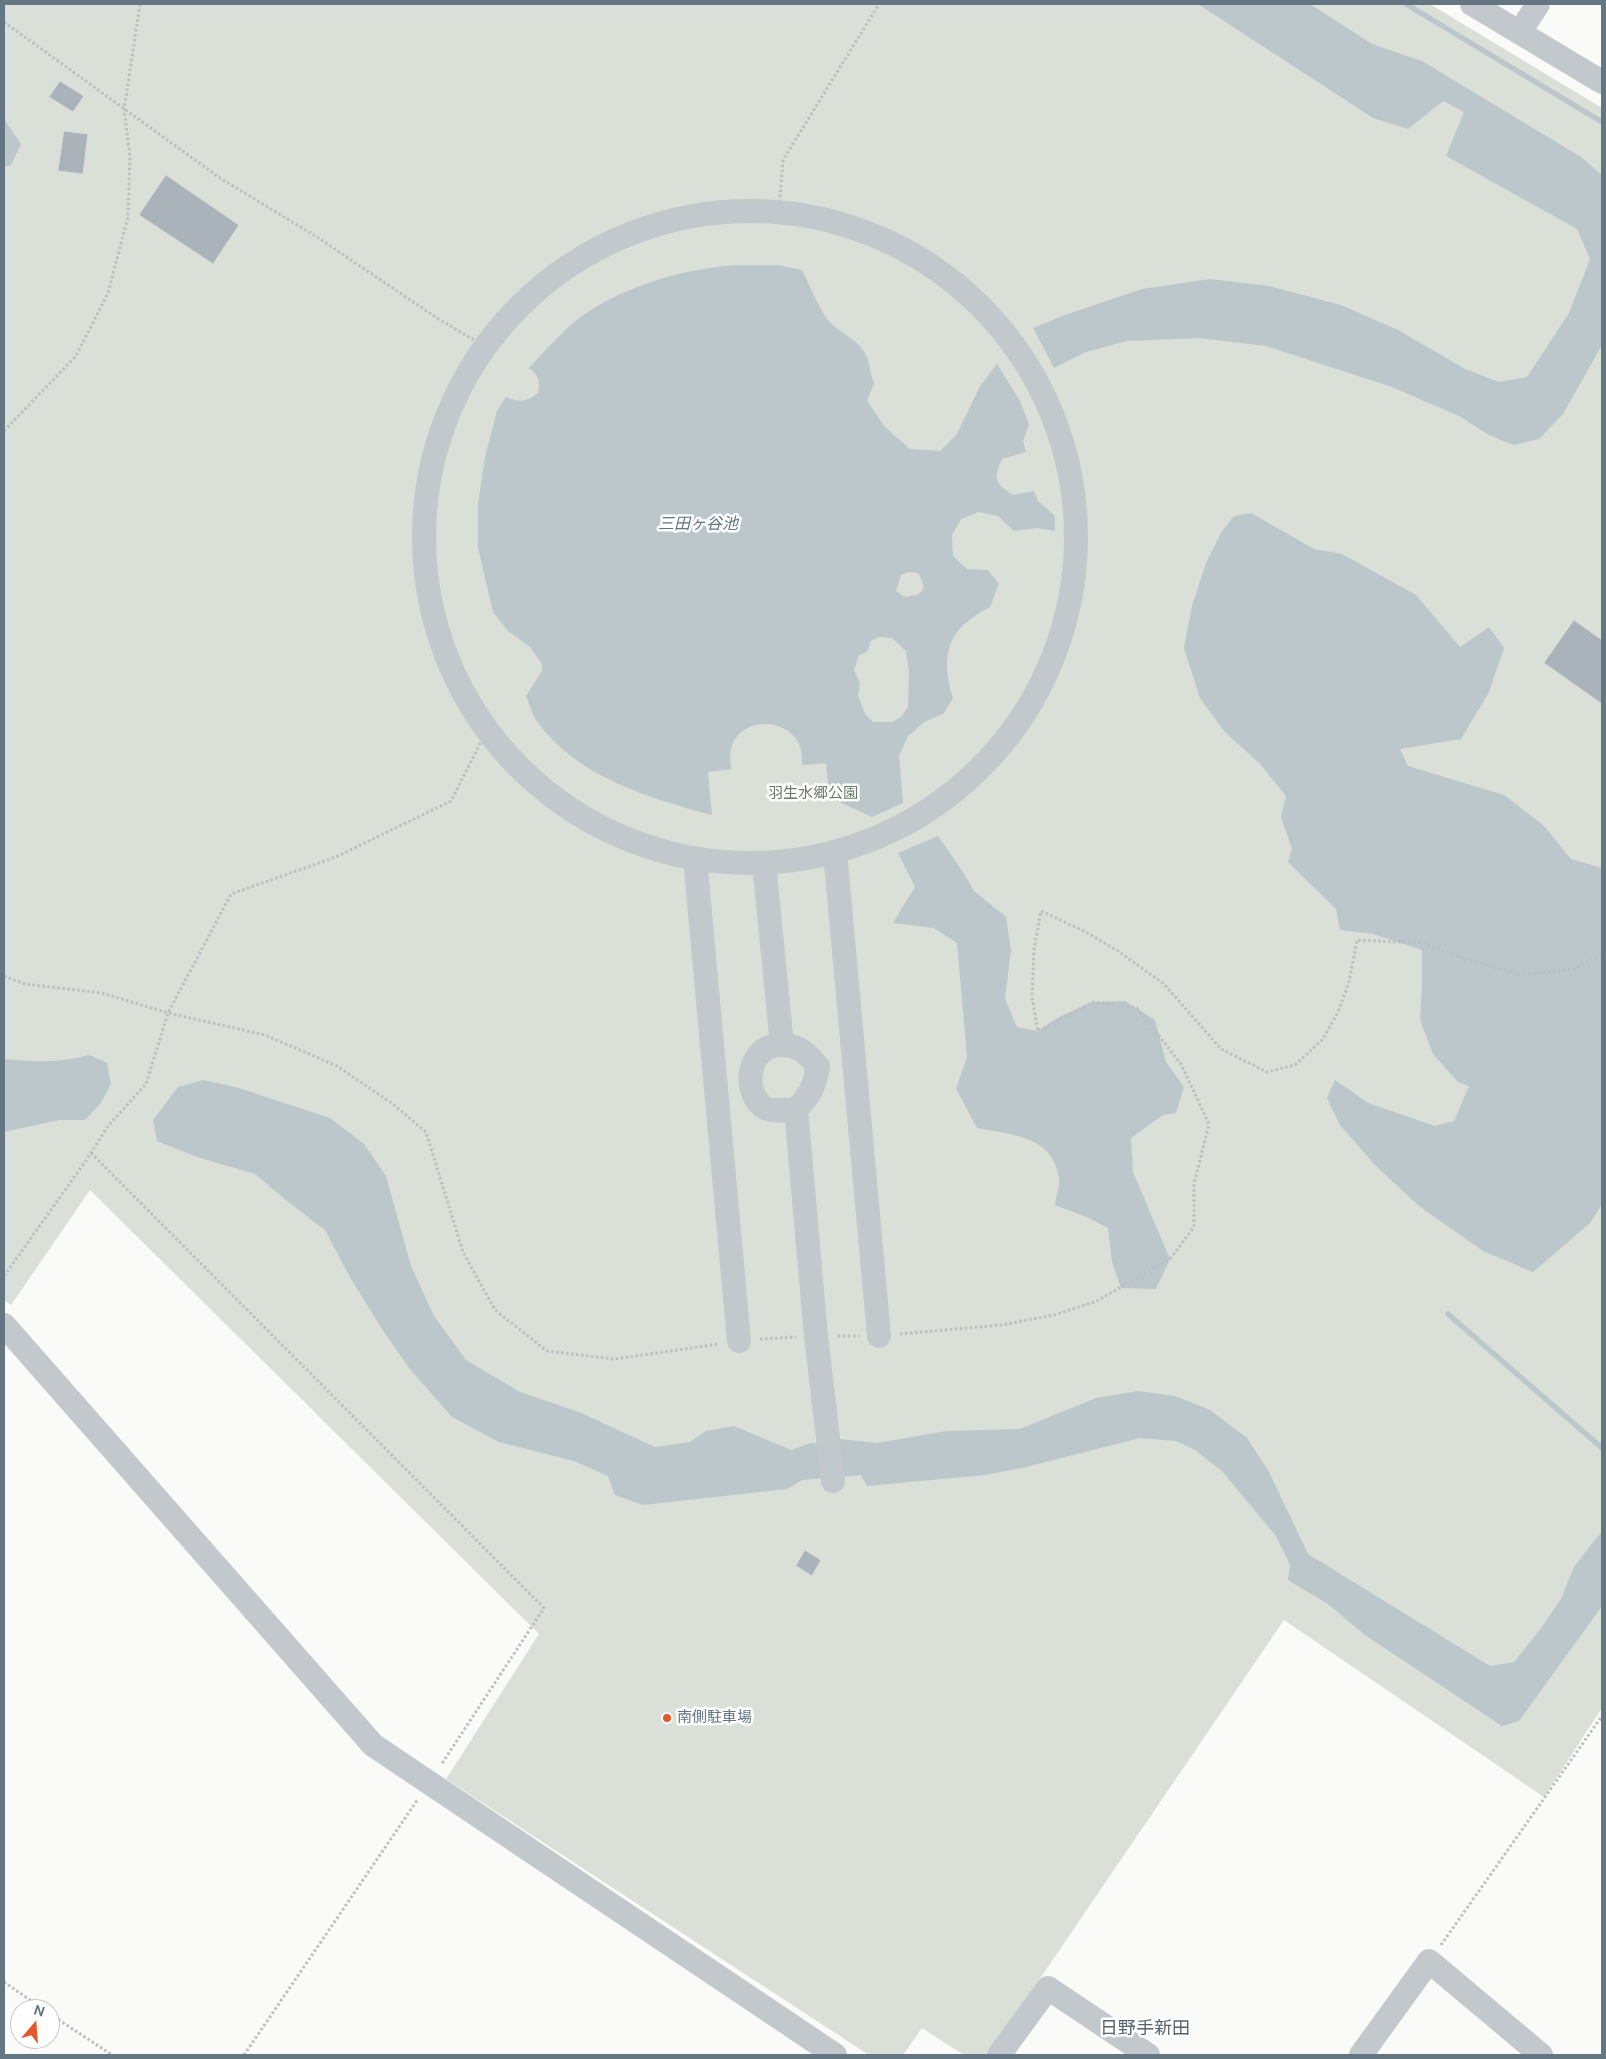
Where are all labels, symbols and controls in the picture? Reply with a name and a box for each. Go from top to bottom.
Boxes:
water label: 三田ヶ谷池 [658,515,738,535]
park label: 羽生水郷公園 [768,785,858,803]
place label: 南側駐車場 [677,1709,752,1727]
marker: 南側駐車場 [661,1712,673,1724]
north arrow [10,1999,60,2049]
text: N [32,2001,47,2021]
district label: 日野手新田 [1100,2018,1190,2040]

